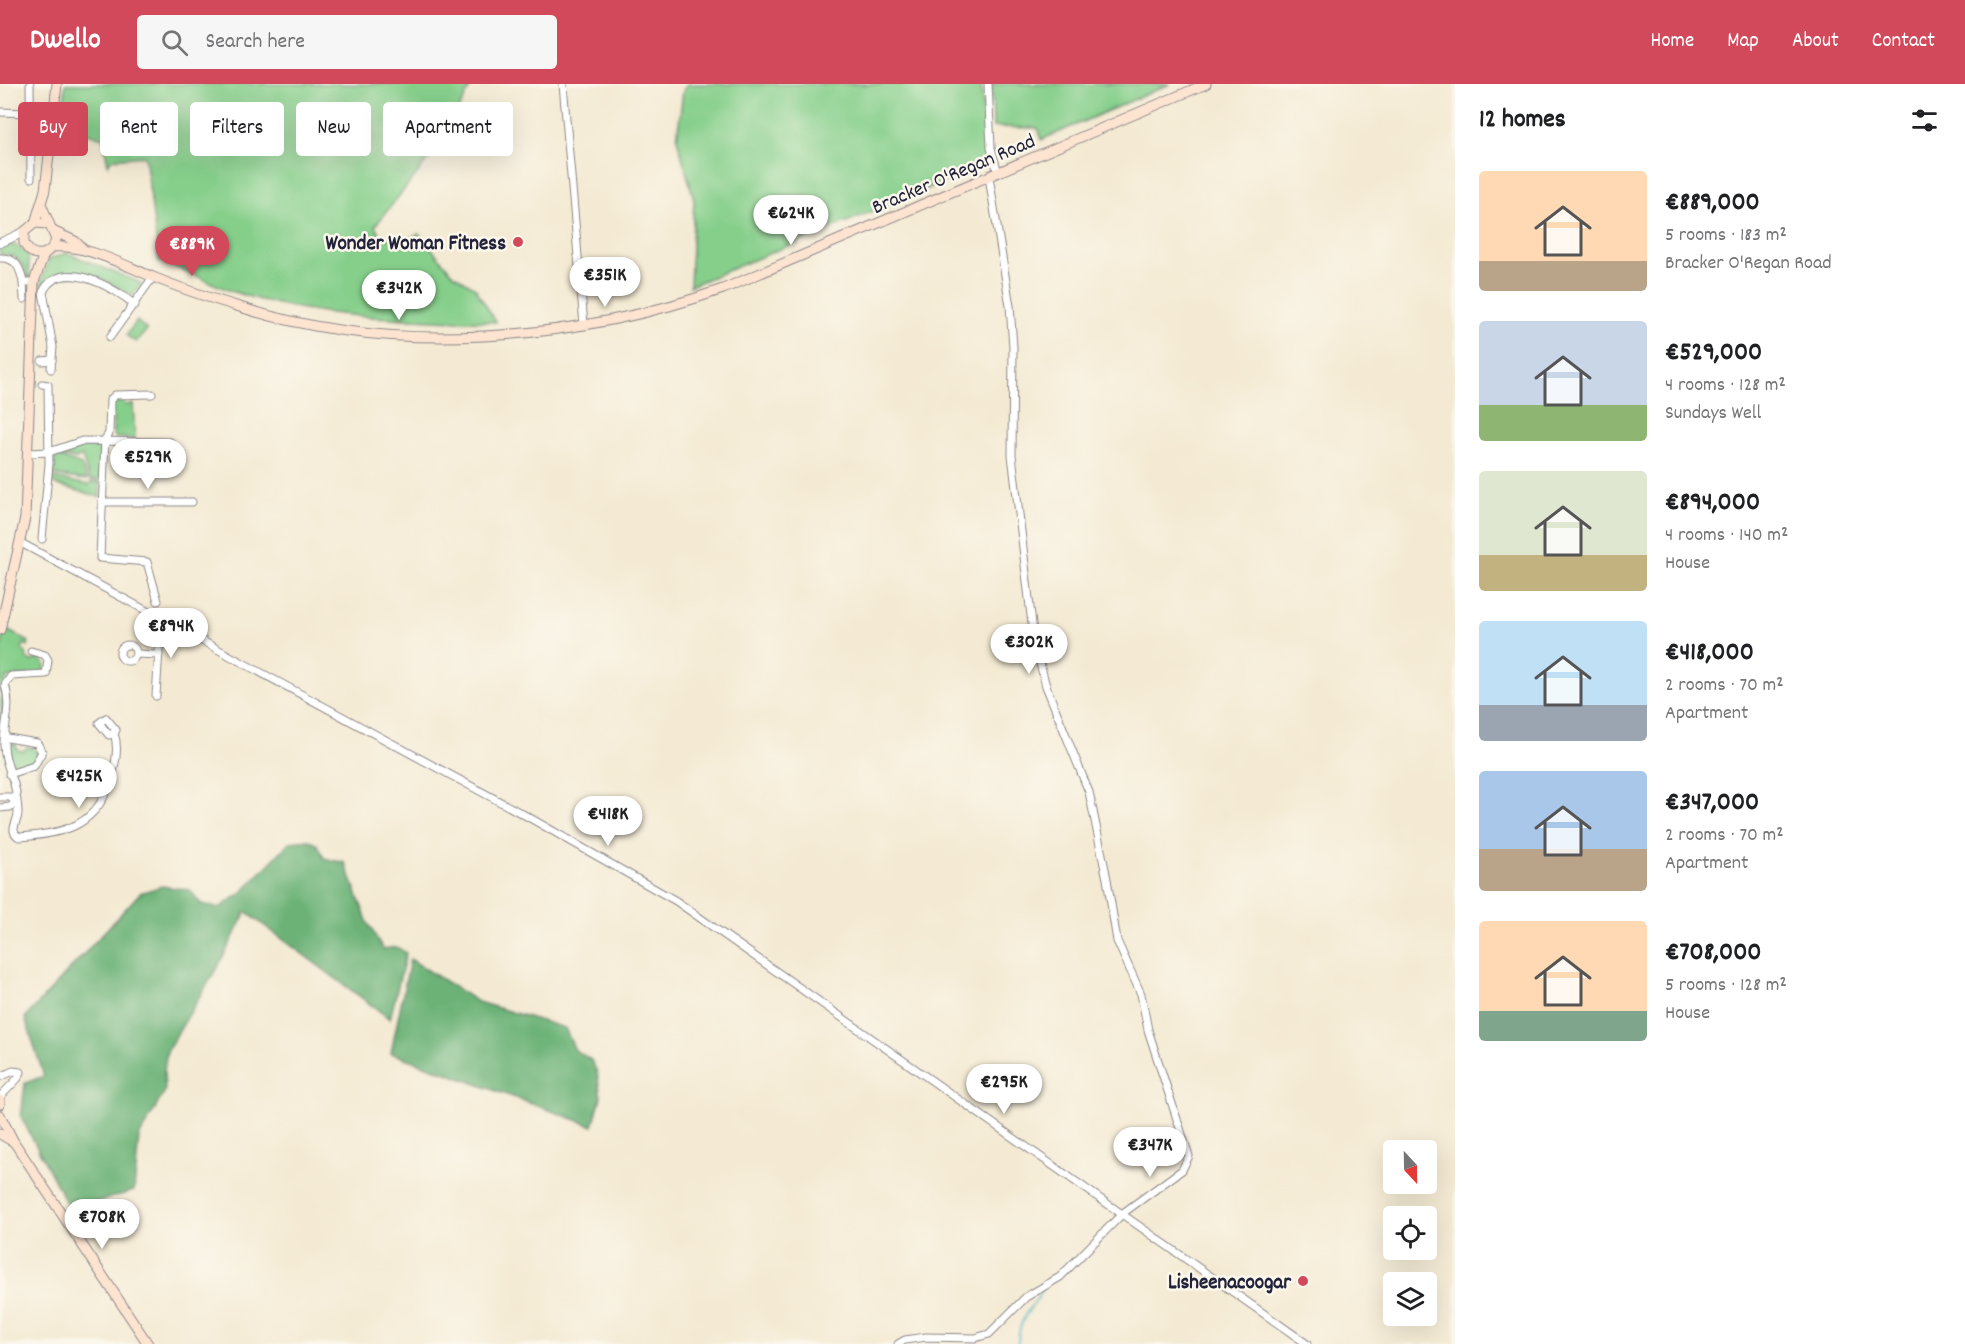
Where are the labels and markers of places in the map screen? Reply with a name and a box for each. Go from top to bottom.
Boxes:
pin: €624K [749,195,833,246]
pin: €889K [150,226,234,277]
place label: Wonder Woman Fitness [325,230,506,260]
marker: Wonder Woman Fitness [511,235,525,249]
pin: €351K [563,257,647,308]
pin: €342K [357,270,441,321]
pin: €529K [106,439,190,490]
pin: €894K [129,608,213,659]
pin: €302K [987,624,1071,675]
pin: €425K [37,758,121,809]
pin: €418K [566,796,650,847]
pin: €295K [962,1064,1046,1115]
pin: €347K [1108,1127,1192,1178]
pin: €708K [60,1199,144,1250]
place label: Lisheenacoogar [1168,1269,1292,1299]
marker: Lisheenacoogar [1296,1274,1310,1288]

